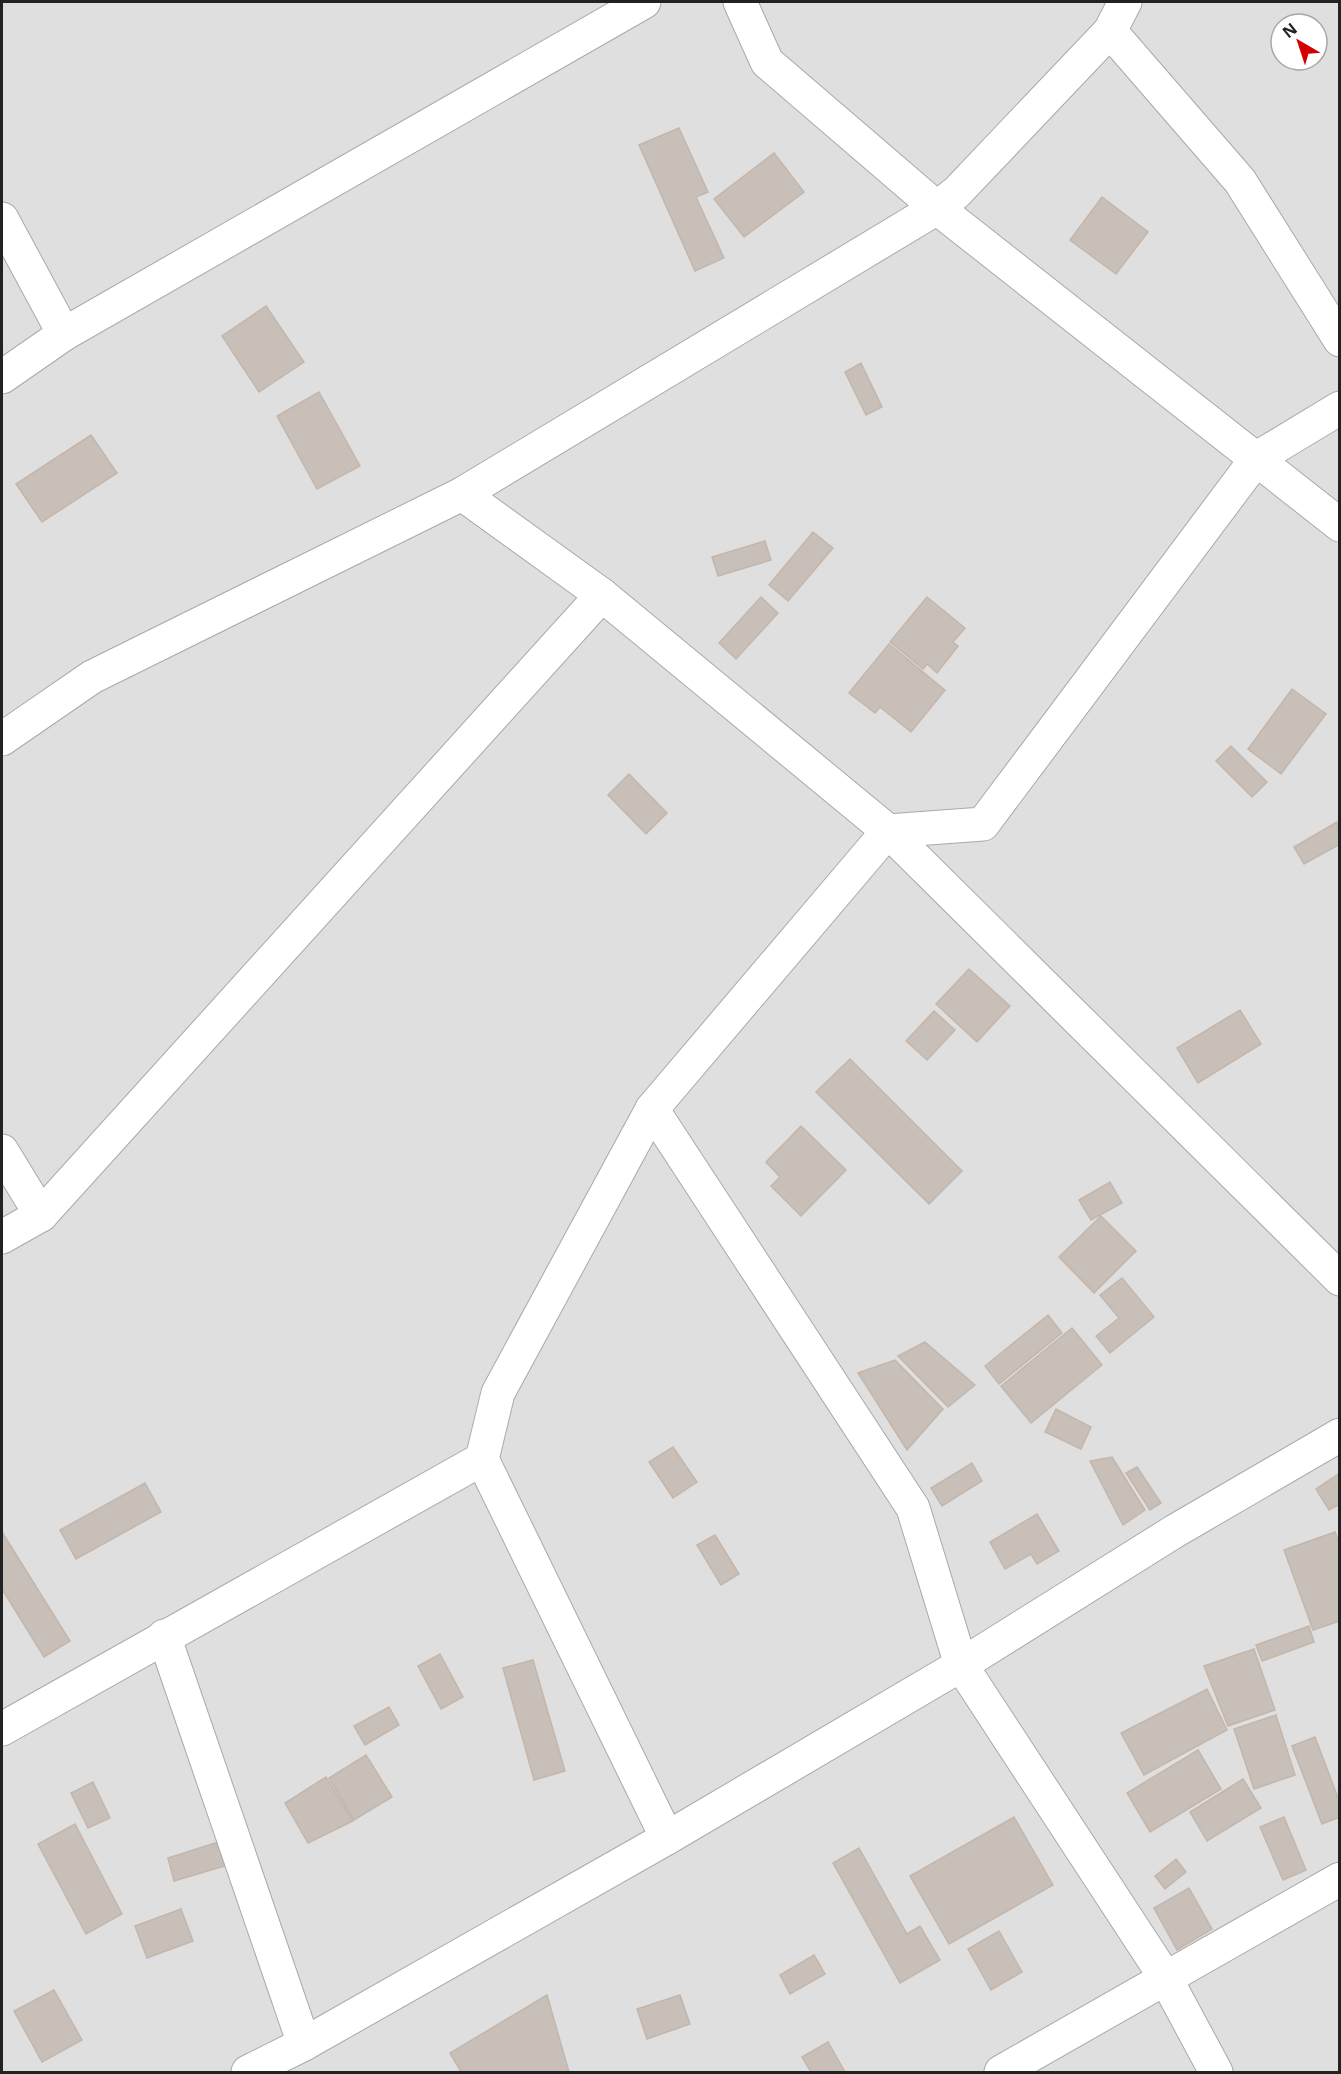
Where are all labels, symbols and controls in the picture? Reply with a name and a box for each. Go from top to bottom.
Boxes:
north arrow [1269,12,1329,72]
text: N [1278,18,1302,43]

